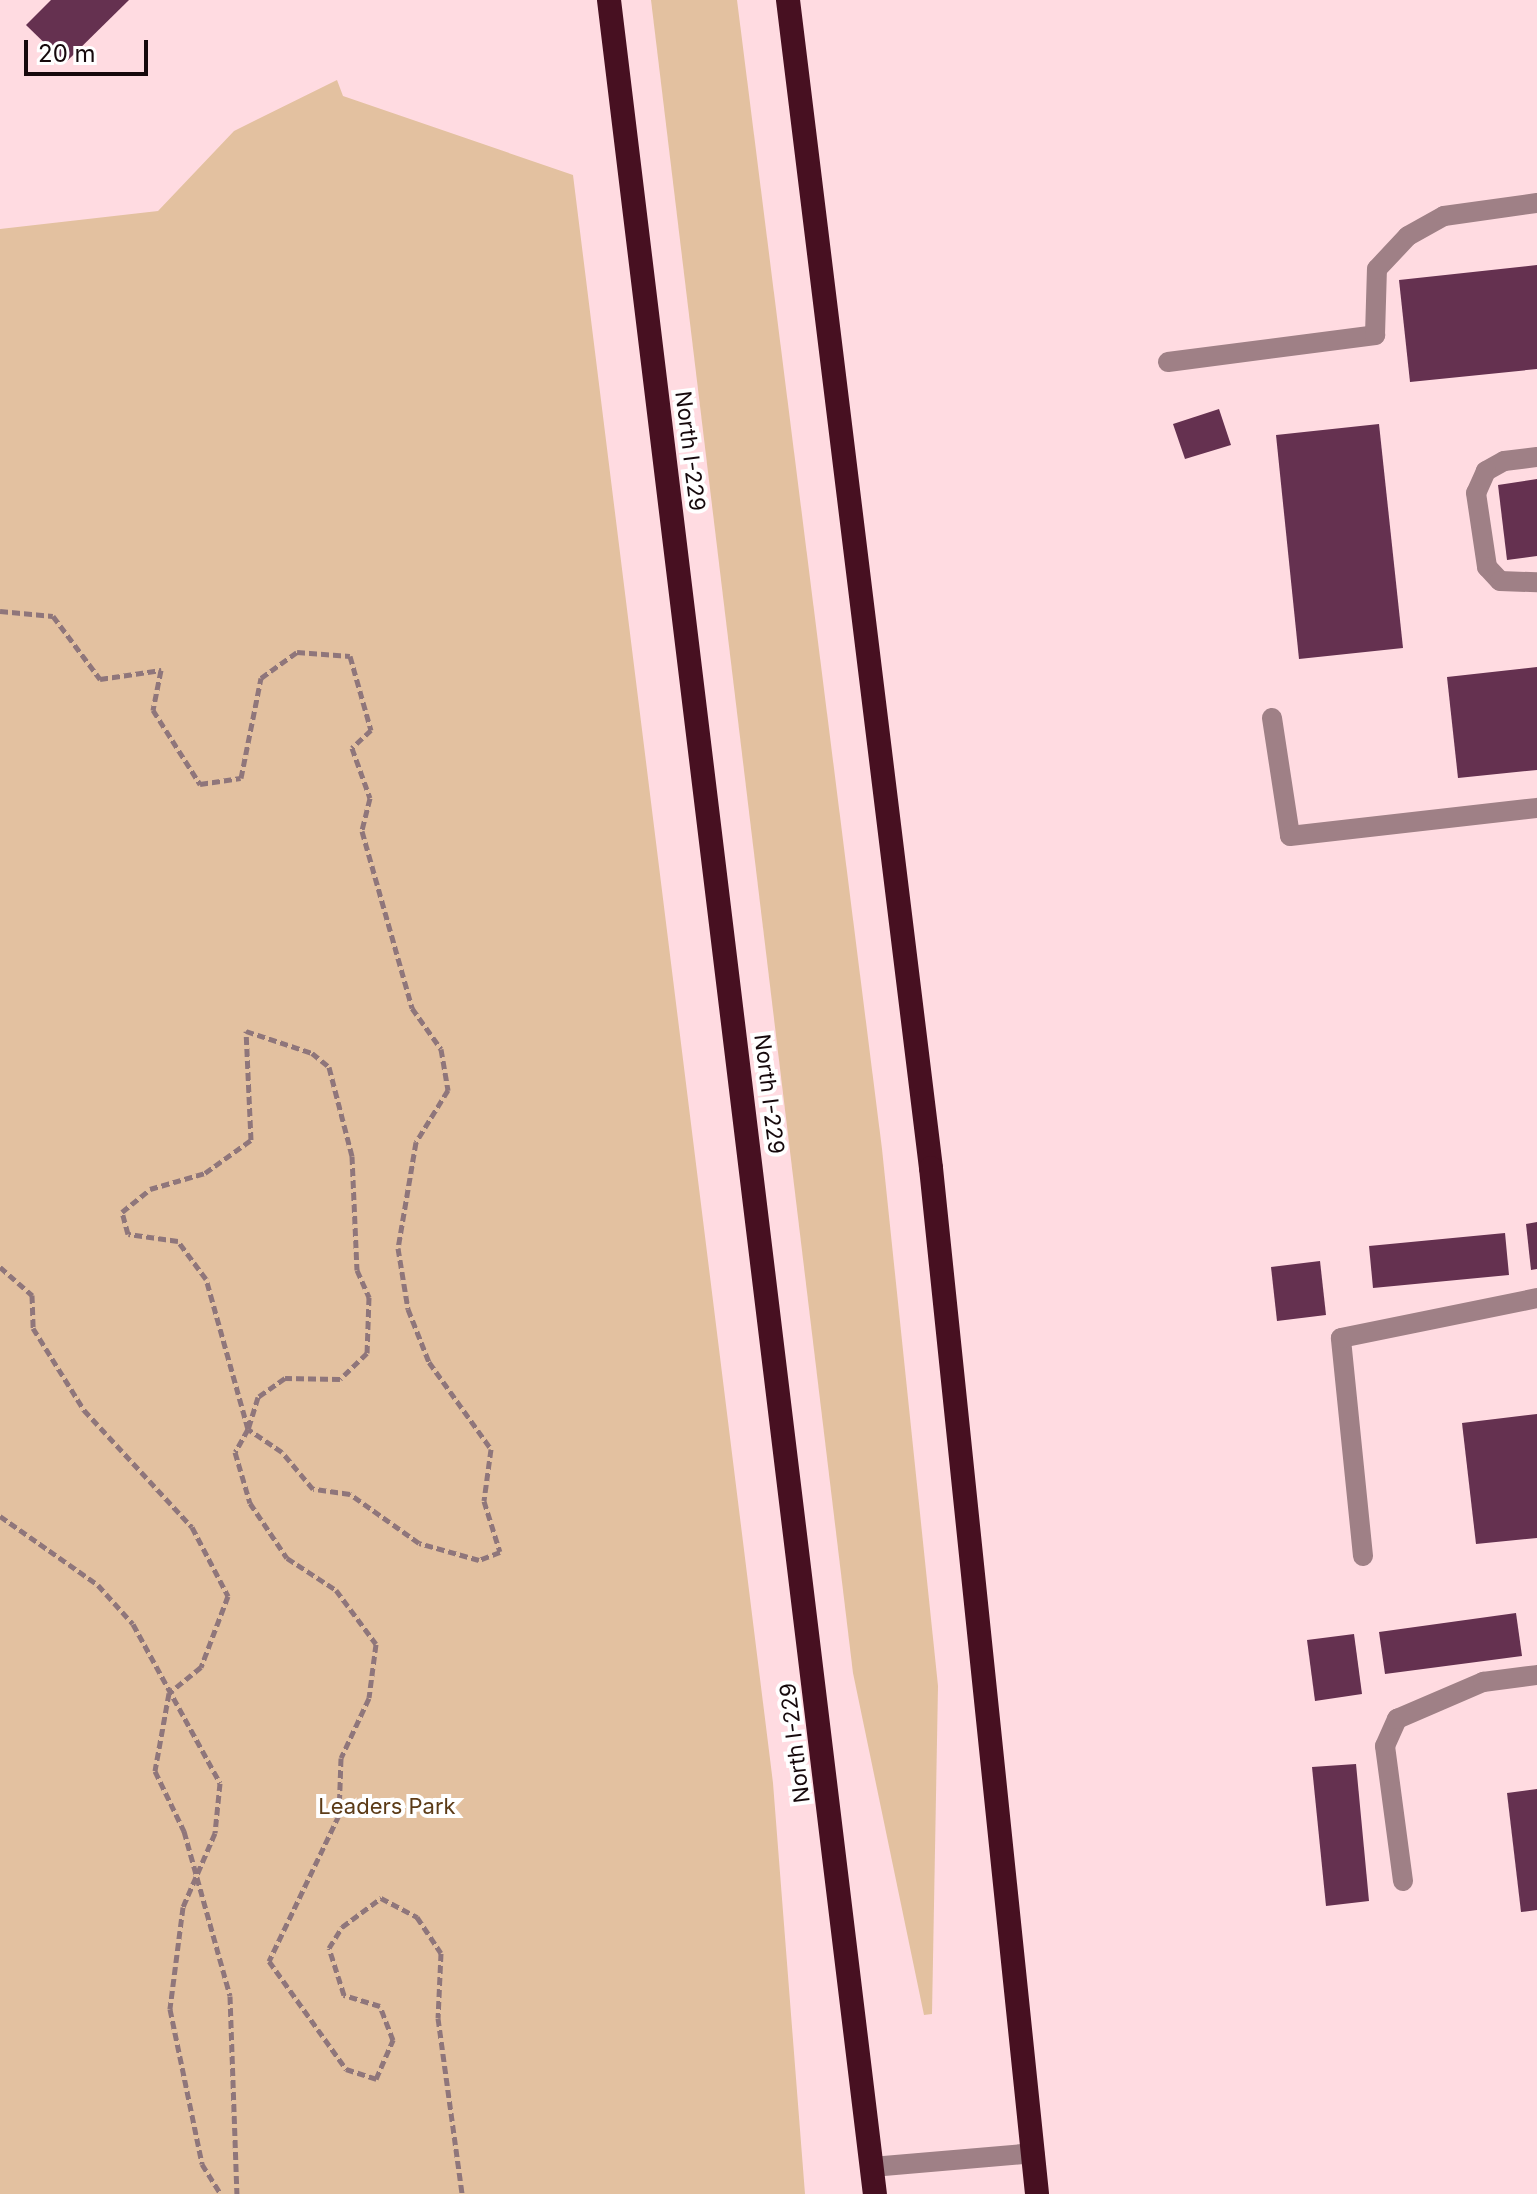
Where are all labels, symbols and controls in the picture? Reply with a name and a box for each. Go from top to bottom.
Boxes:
scale bar [28,24,152,74]
text: 20 m [38,39,96,68]
street label: North I-229 [670,390,710,512]
street label: North I-229 [749,1033,789,1155]
street label: North I-229 [775,1682,815,1804]
park label: Leaders Park [318,1794,456,1820]

